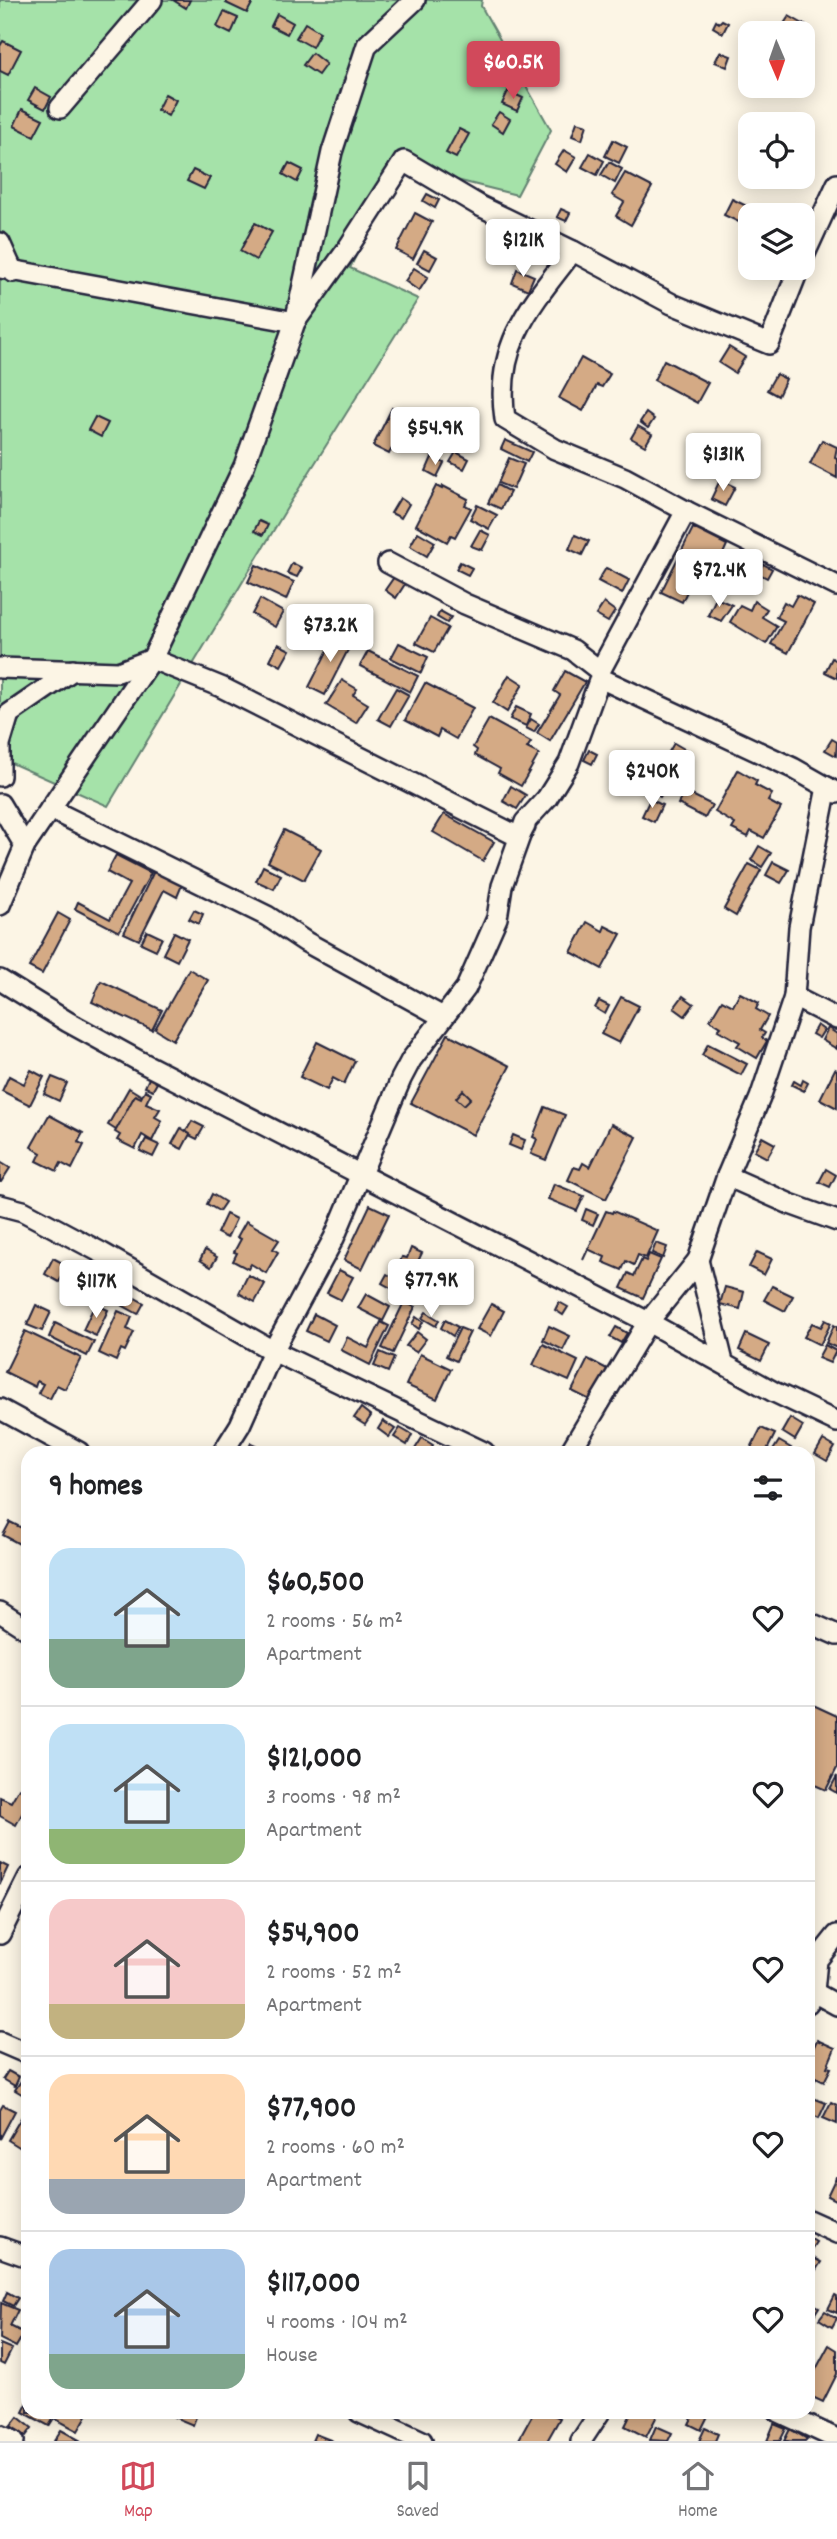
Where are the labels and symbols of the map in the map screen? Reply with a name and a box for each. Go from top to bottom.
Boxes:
north arrow [738,21,816,98]
pin: $60.5K [456,42,570,101]
pin: $121K [474,219,572,279]
pin: $54.9K [378,407,492,467]
pin: $131K [674,434,772,493]
pin: $72.4K [662,550,776,609]
pin: $73.2K [273,604,387,664]
pin: $240K [603,750,701,810]
pin: $117K [47,1260,145,1320]
pin: $77.9K [374,1260,488,1319]

